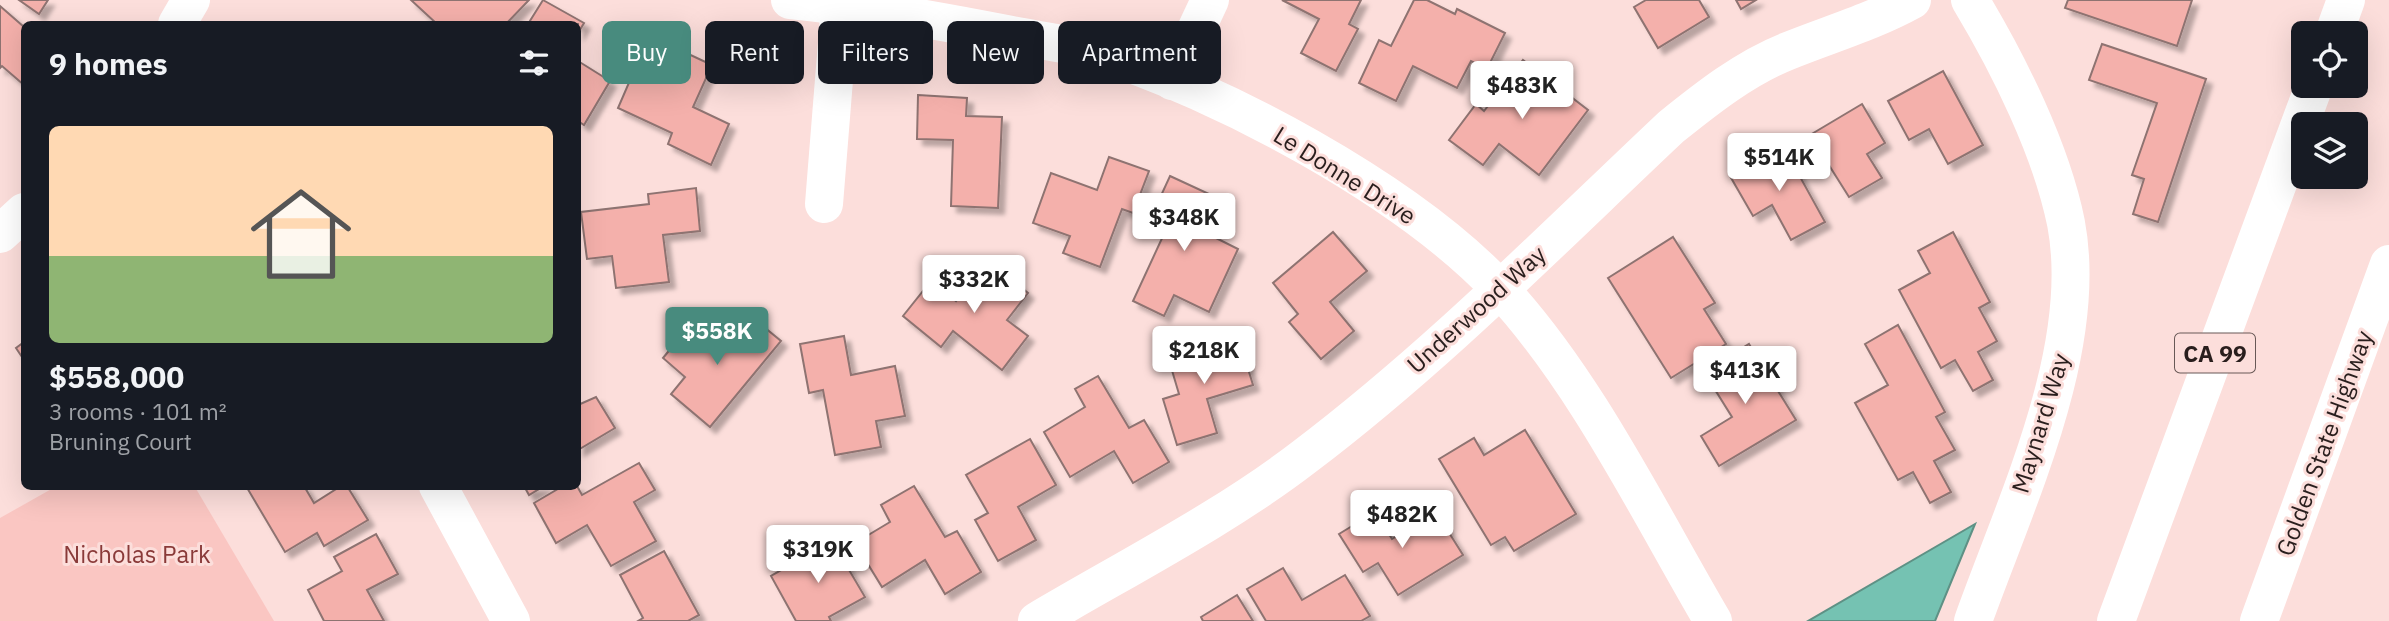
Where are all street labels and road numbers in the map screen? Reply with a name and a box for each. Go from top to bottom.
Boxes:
street label: Le Donne Drive [1268,119,1422,231]
street label: Underwood Way [1400,238,1552,380]
street label: Golden State Highway [2268,326,2380,560]
road number: CA 99 [2175,334,2255,372]
street label: Maynard Way [2004,349,2076,497]

